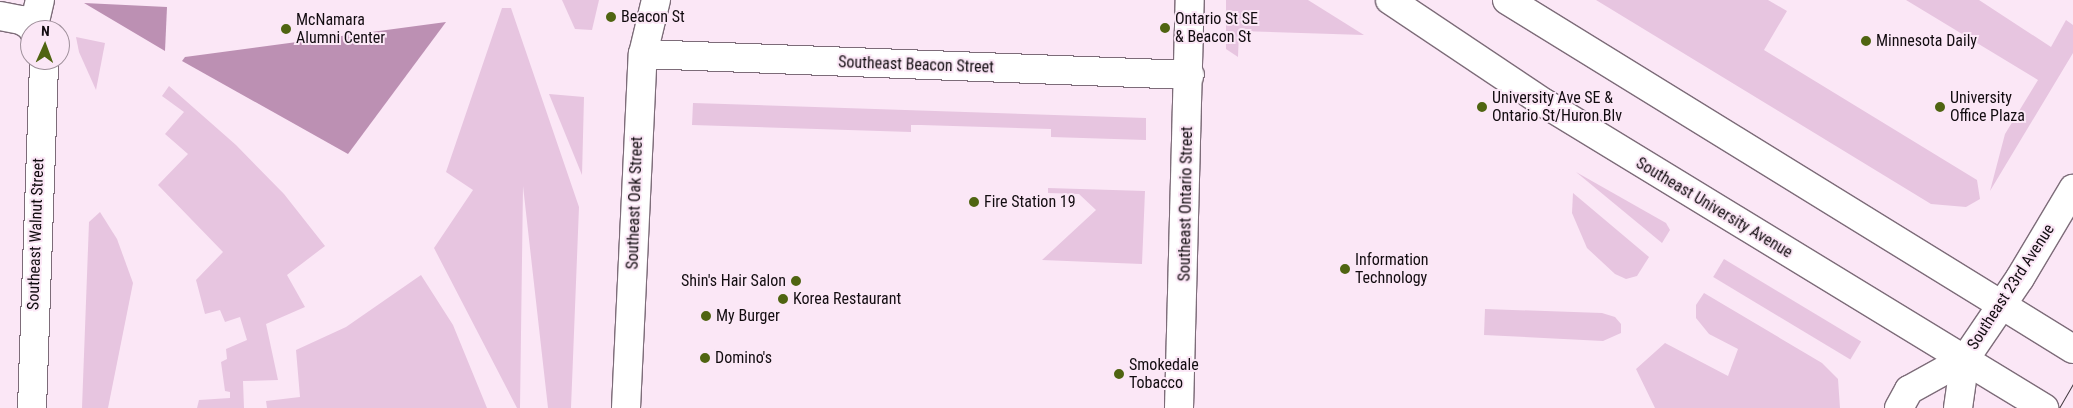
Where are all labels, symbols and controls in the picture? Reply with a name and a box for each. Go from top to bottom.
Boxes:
place label: Beacon St [621,7,685,27]
place label: Ontario St SE & Beacon St [1175,9,1258,47]
place label: McNamara Alumni Center [296,10,385,48]
marker: Beacon St [605,11,617,23]
north arrow [20,20,70,70]
marker: Ontario St SE & Beacon St [1159,22,1171,34]
text: N [41,23,50,39]
marker: McNamara Alumni Center [280,23,292,35]
place label: Minnesota Daily [1876,31,1977,51]
marker: Minnesota Daily [1860,35,1872,47]
street label: Southeast Beacon Street [838,53,994,77]
place label: University Ave SE & Ontario St/Huron Blv [1492,88,1622,126]
place label: University Office Plaza [1950,88,2025,126]
marker: University Ave SE & Ontario St/Huron Blv [1476,101,1488,113]
marker: University Office Plaza [1934,101,1946,113]
street label: Southeast Ontario Street [1175,126,1197,282]
street label: Southeast Oak Street [623,136,647,270]
street label: Southeast University Avenue [1632,154,1796,262]
street label: Southeast Walnut Street [24,158,48,310]
place label: Fire Station 19 [984,192,1076,212]
marker: Fire Station 19 [968,196,980,208]
street label: Southeast 23rd Avenue [1963,221,2059,353]
place label: Information Technology [1355,250,1429,288]
marker: Information Technology [1339,263,1351,275]
place label: Shin's Hair Salon [681,271,786,291]
marker: Shin's Hair Salon [790,275,802,287]
place label: Korea Restaurant [793,289,901,309]
marker: Korea Restaurant [777,293,789,305]
place label: My Burger [716,306,780,326]
marker: My Burger [700,310,712,322]
place label: Domino's [715,348,772,368]
marker: Domino's [699,352,711,364]
place label: Smokedale Tobacco [1129,355,1199,393]
marker: Smokedale Tobacco [1113,368,1125,380]

